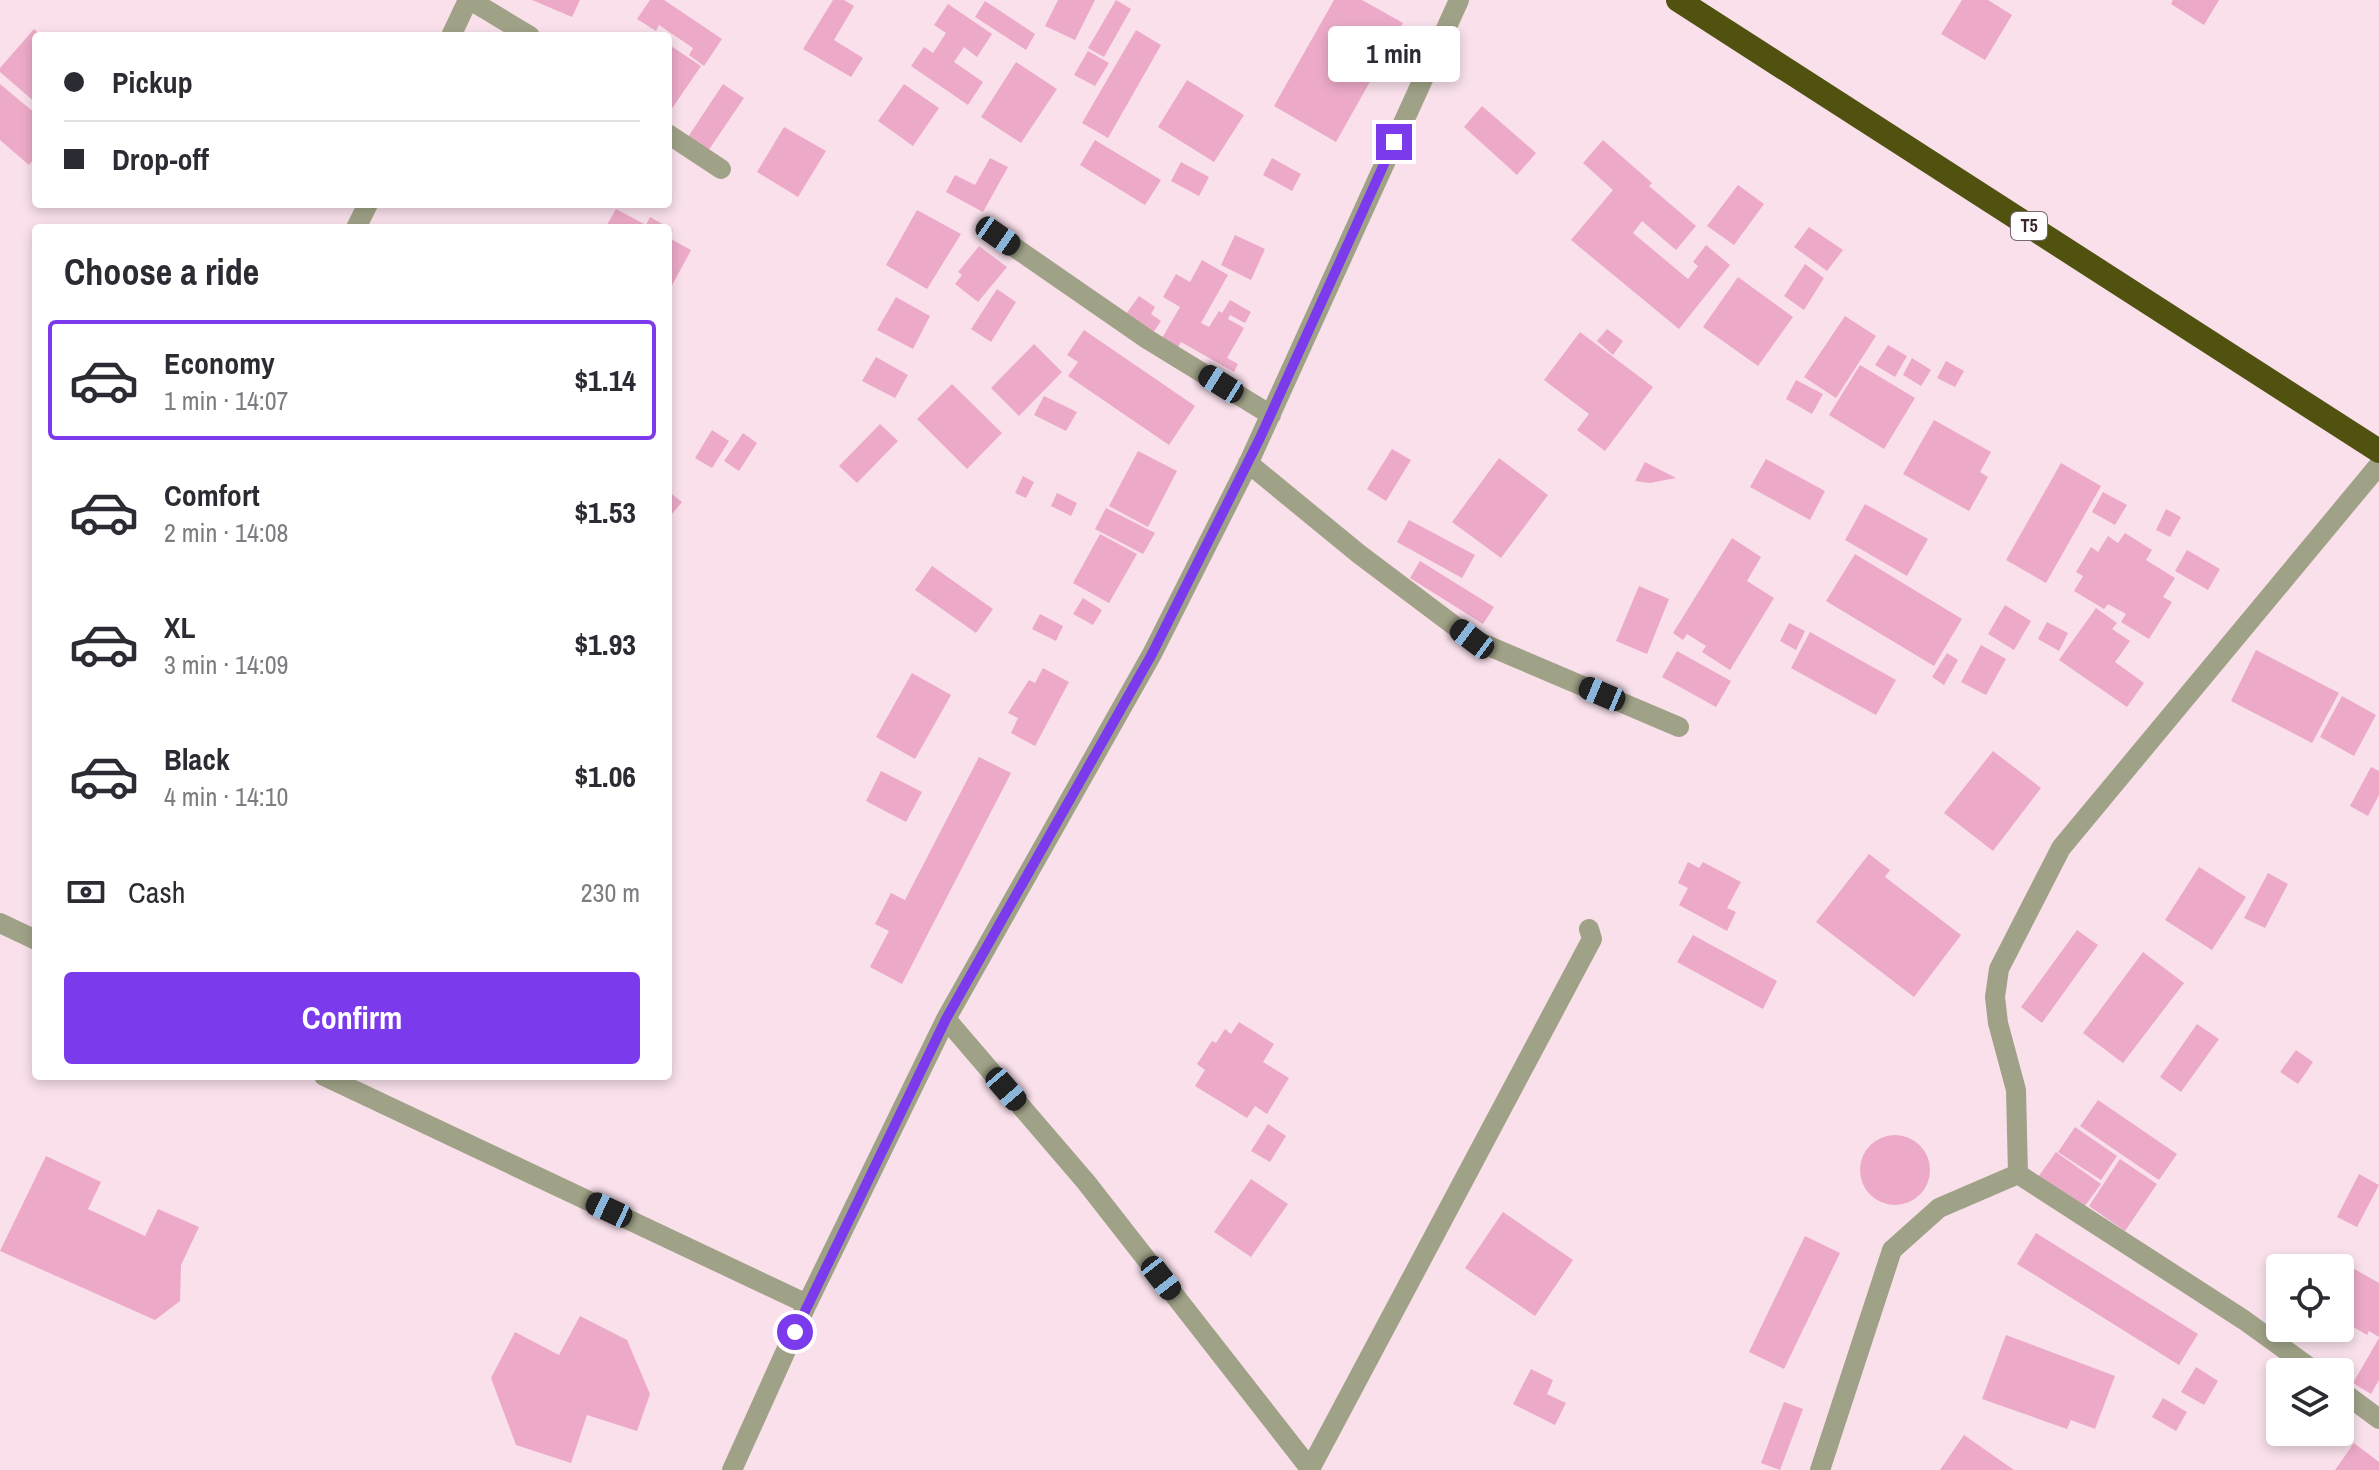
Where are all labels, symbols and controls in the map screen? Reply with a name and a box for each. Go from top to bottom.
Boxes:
callout: 1 min [1328,26,1460,82]
text: 1 min [1366,36,1422,71]
text: Pickup [112,62,193,102]
route end [1376,124,1412,160]
text: Drop-off [112,139,209,179]
car [971,212,1025,260]
road number: T5 [2011,212,2047,240]
text: Choose a ride [64,248,259,296]
text: Economy [164,343,275,383]
icon: car [68,344,140,416]
text: $1.14 [574,360,636,400]
car [1194,361,1248,407]
text: 1 min · 14:07 [164,383,288,418]
text: Comfort [164,475,260,515]
icon: car [68,476,140,548]
text: $1.53 [574,492,636,532]
text: 2 min · 14:08 [164,515,288,550]
text: XL [164,607,195,647]
icon: car [68,608,140,680]
car [1446,615,1498,663]
text: $1.93 [574,624,636,664]
text: 3 min · 14:09 [164,647,288,682]
car [1575,674,1629,714]
text: Black [164,739,230,779]
icon: car [68,740,140,812]
text: $1.06 [574,756,636,796]
text: 4 min · 14:10 [164,779,288,814]
icon: cash [64,870,108,914]
text: Cash [128,872,185,912]
text: 230 m [581,875,640,910]
button: Confirm [64,972,640,1064]
car [981,1063,1031,1115]
car [582,1189,636,1231]
car [1137,1252,1185,1304]
map controls [2266,1254,2354,1446]
button: locate [2266,1254,2354,1342]
route start [777,1314,813,1350]
button: layers [2266,1358,2354,1446]

